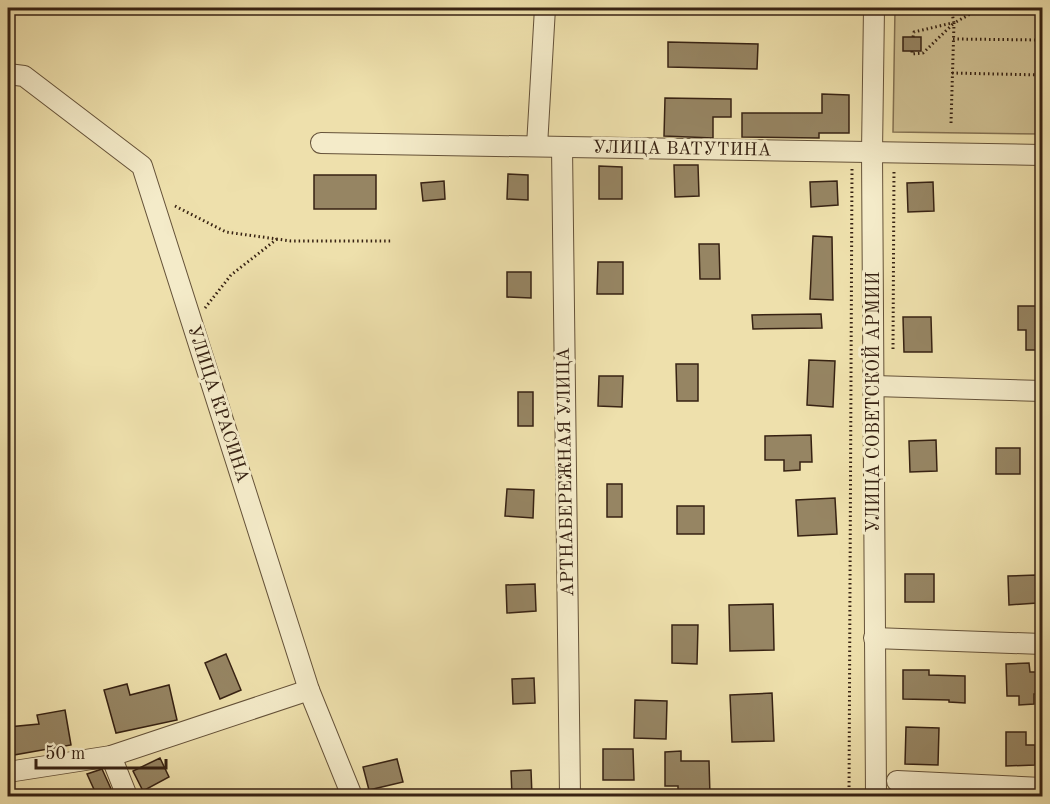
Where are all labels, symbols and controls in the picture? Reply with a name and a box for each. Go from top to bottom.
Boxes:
street label: УЛИЦА ВАТУТИНА [593,138,772,160]
street label: УЛИЦА СОВЕТСКОЙ АРМИИ [861,271,883,533]
street label: УЛИЦА КРАСИНА [184,323,252,485]
street label: АРТНАБЕРЕЖНАЯ УЛИЦА [555,347,577,597]
scale bar [36,732,166,770]
text: 50 m [45,745,85,763]

